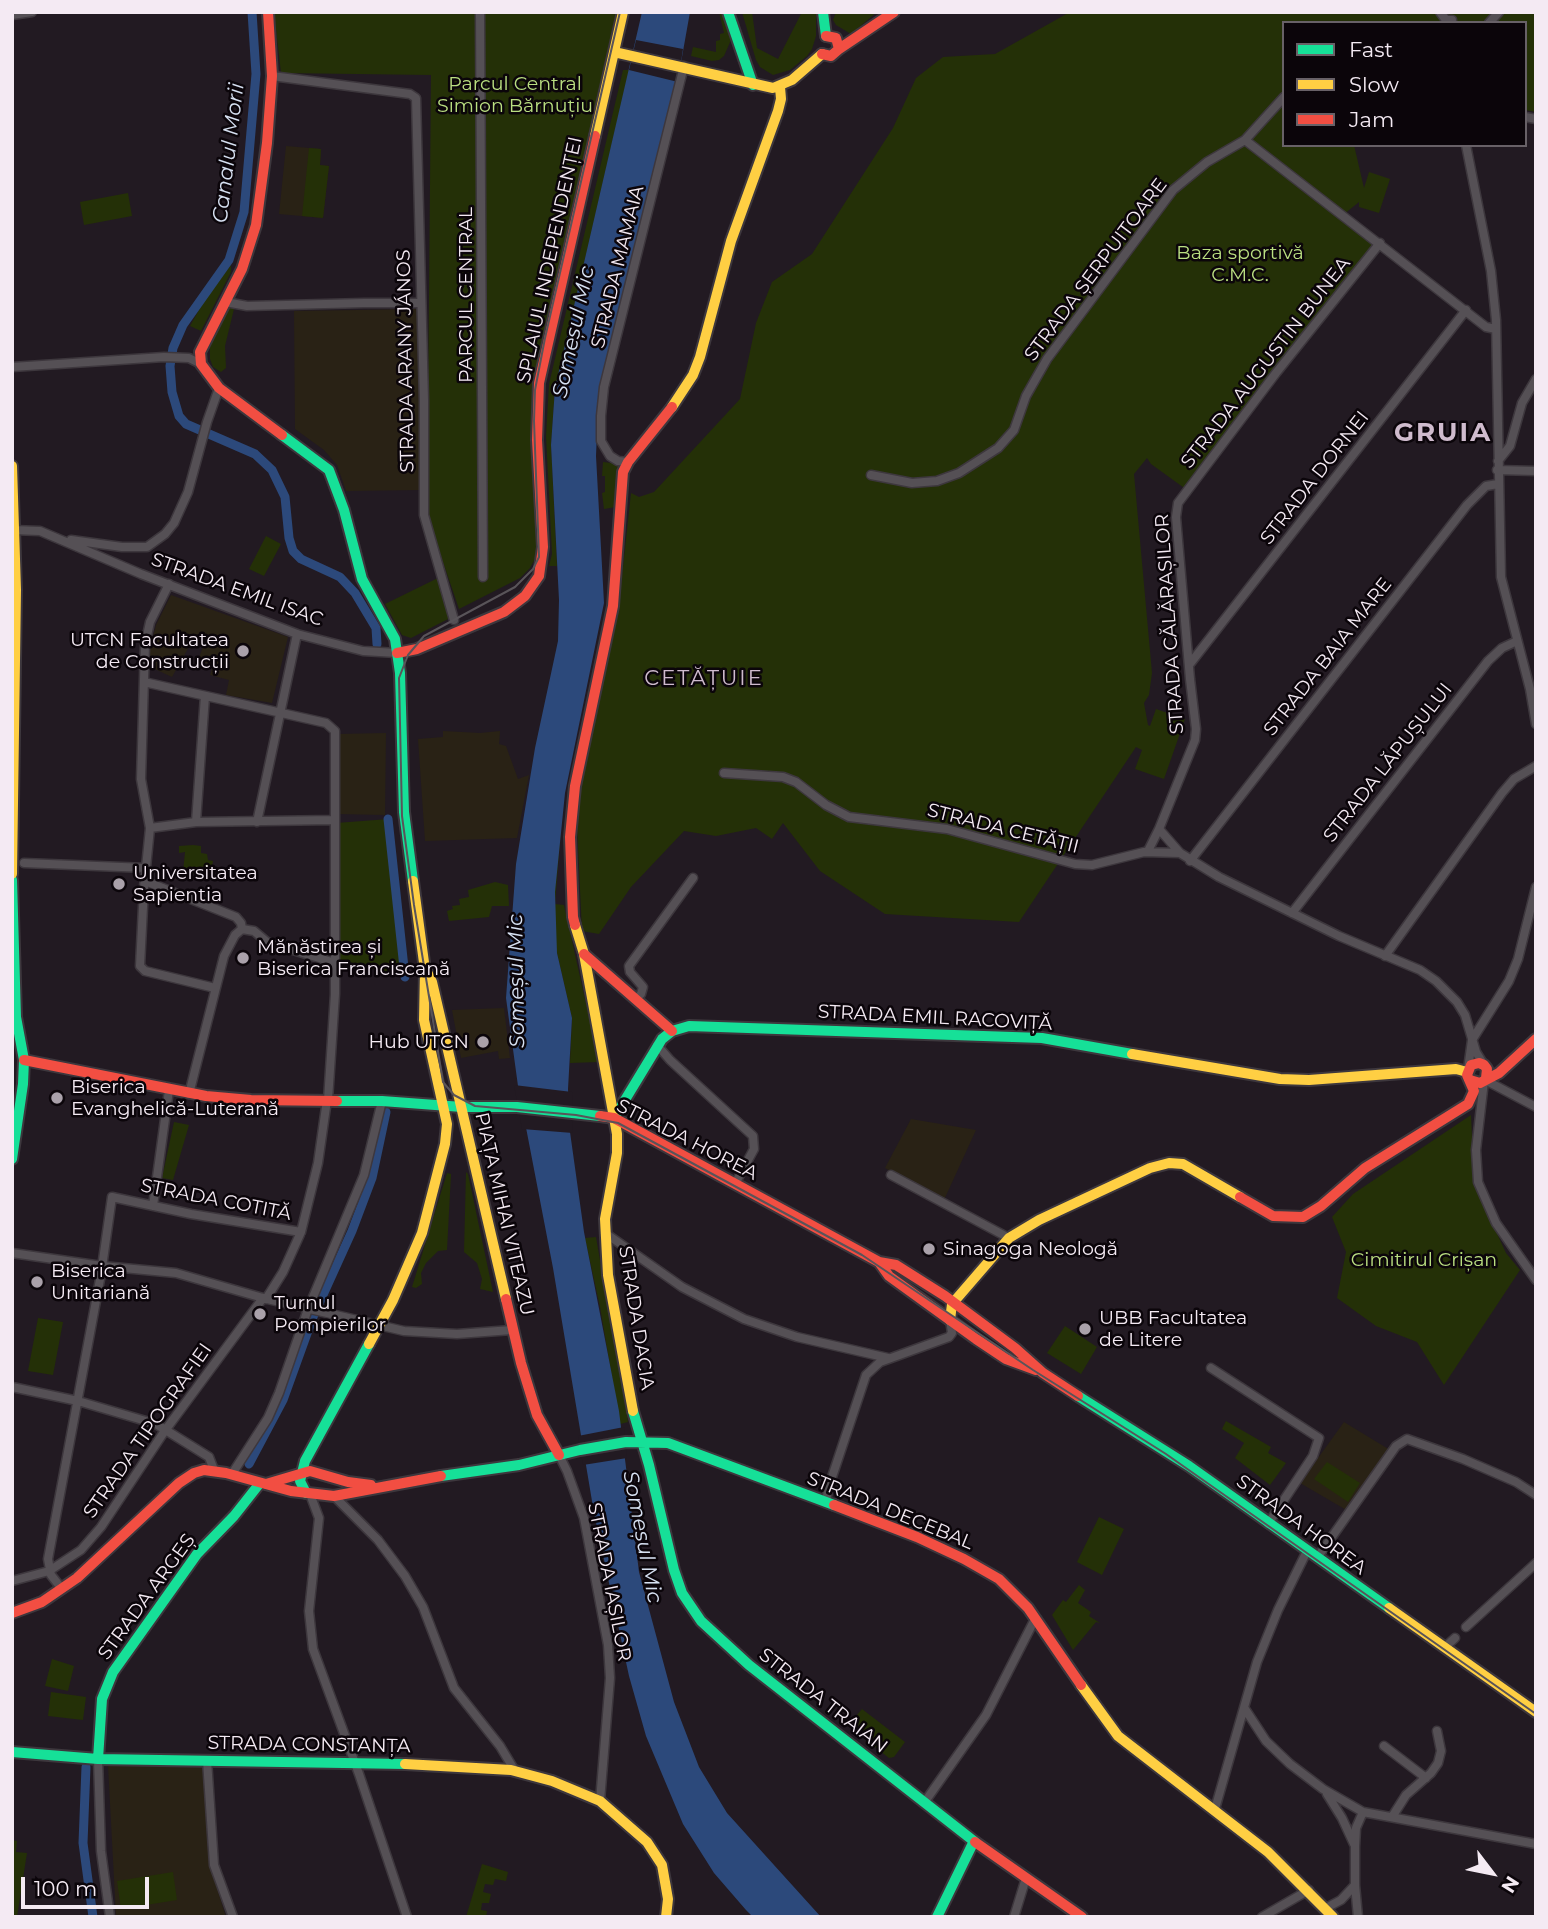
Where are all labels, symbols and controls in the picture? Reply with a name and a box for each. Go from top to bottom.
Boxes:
legend [1282,21,1527,147]
text: Fast [1349,37,1393,62]
text: Slow [1349,72,1399,97]
park label: Parcul Central Simion Bărnuțiu [437,73,593,117]
water label: Canalul Morii [208,81,250,225]
text: Jam [1349,107,1394,132]
street label: SPLAIUL INDEPENDENȚEI [513,135,587,385]
street label: STRADA ȘERPUITOARE [1020,174,1172,366]
street label: STRADA MAMAIA [587,183,649,351]
street label: PARCUL CENTRAL [455,207,477,383]
park label: Baza sportivă C.M.C. [1176,242,1304,286]
street label: STRADA ARANY JÁNOS [393,249,419,473]
street label: STRADA AUGUSTIN BUNEA [1176,253,1356,473]
water label: Someșul Mic [548,264,600,400]
street label: STRADA DORNEI [1256,407,1374,549]
district label: GRUIA [1395,417,1491,449]
street label: STRADA CĂLĂRAȘILOR [1151,513,1189,735]
street label: STRADA EMIL ISAC [148,548,326,632]
street label: STRADA BAIA MARE [1259,573,1397,741]
place label: UTCN Facultatea de Construcții [70,629,229,673]
marker: UTCN Facultatea de Construcții [235,643,251,659]
district label: CETĂȚUIE [645,666,763,692]
street label: STRADA LĂPUȘULUI [1319,679,1457,847]
street label: STRADA CETĂȚII [925,799,1081,859]
place label: Universitatea Sapientia [133,862,258,906]
marker: Universitatea Sapientia [111,876,127,892]
water label: Someșul Mic [503,914,531,1048]
place label: Mănăstirea și Biserica Franciscană [257,936,450,980]
marker: Mănăstirea și Biserica Franciscană [235,950,251,966]
street label: STRADA EMIL RACOVIȚĂ [817,1000,1053,1036]
place label: Hub UTCN [369,1031,469,1053]
marker: Hub UTCN [475,1034,491,1050]
place label: Biserica Evanghelică-Luterană [71,1076,279,1120]
marker: Biserica Evanghelică-Luterană [49,1090,65,1106]
street label: STRADA HOREA [613,1095,761,1185]
street label: PIAȚA MIHAI VITEAZU [469,1110,539,1318]
street label: STRADA COTITĂ [139,1174,293,1226]
place label: Sinagoga Neologă [943,1238,1118,1260]
marker: Sinagoga Neologă [921,1241,937,1257]
street label: STRADA DACIA [613,1244,659,1392]
park label: Cimitirul Crișan [1351,1249,1497,1271]
place label: Biserica Unitariană [51,1260,150,1304]
marker: Biserica Unitariană [29,1274,45,1290]
place label: Turnul Pompierilor [274,1292,386,1336]
marker: Turnul Pompierilor [252,1306,268,1322]
place label: UBB Facultatea de Litere [1099,1307,1247,1351]
marker: UBB Facultatea de Litere [1077,1321,1093,1337]
street label: STRADA TIPOGRAFIEI [79,1339,217,1523]
street label: STRADA DECEBAL [803,1467,977,1555]
water label: Someșul Mic [617,1469,667,1605]
street label: STRADA HOREA [1231,1470,1371,1580]
street label: STRADA IAȘILOR [582,1501,636,1663]
street label: STRADA ARGEȘ [94,1529,200,1665]
street label: STRADA TRAIAN [754,1644,892,1758]
street label: STRADA CONSTANȚA [207,1732,411,1758]
north arrow [1457,1838,1527,1908]
scale bar [24,1862,152,1906]
text: N [1496,1872,1524,1897]
text: 100 m [34,1876,97,1901]

